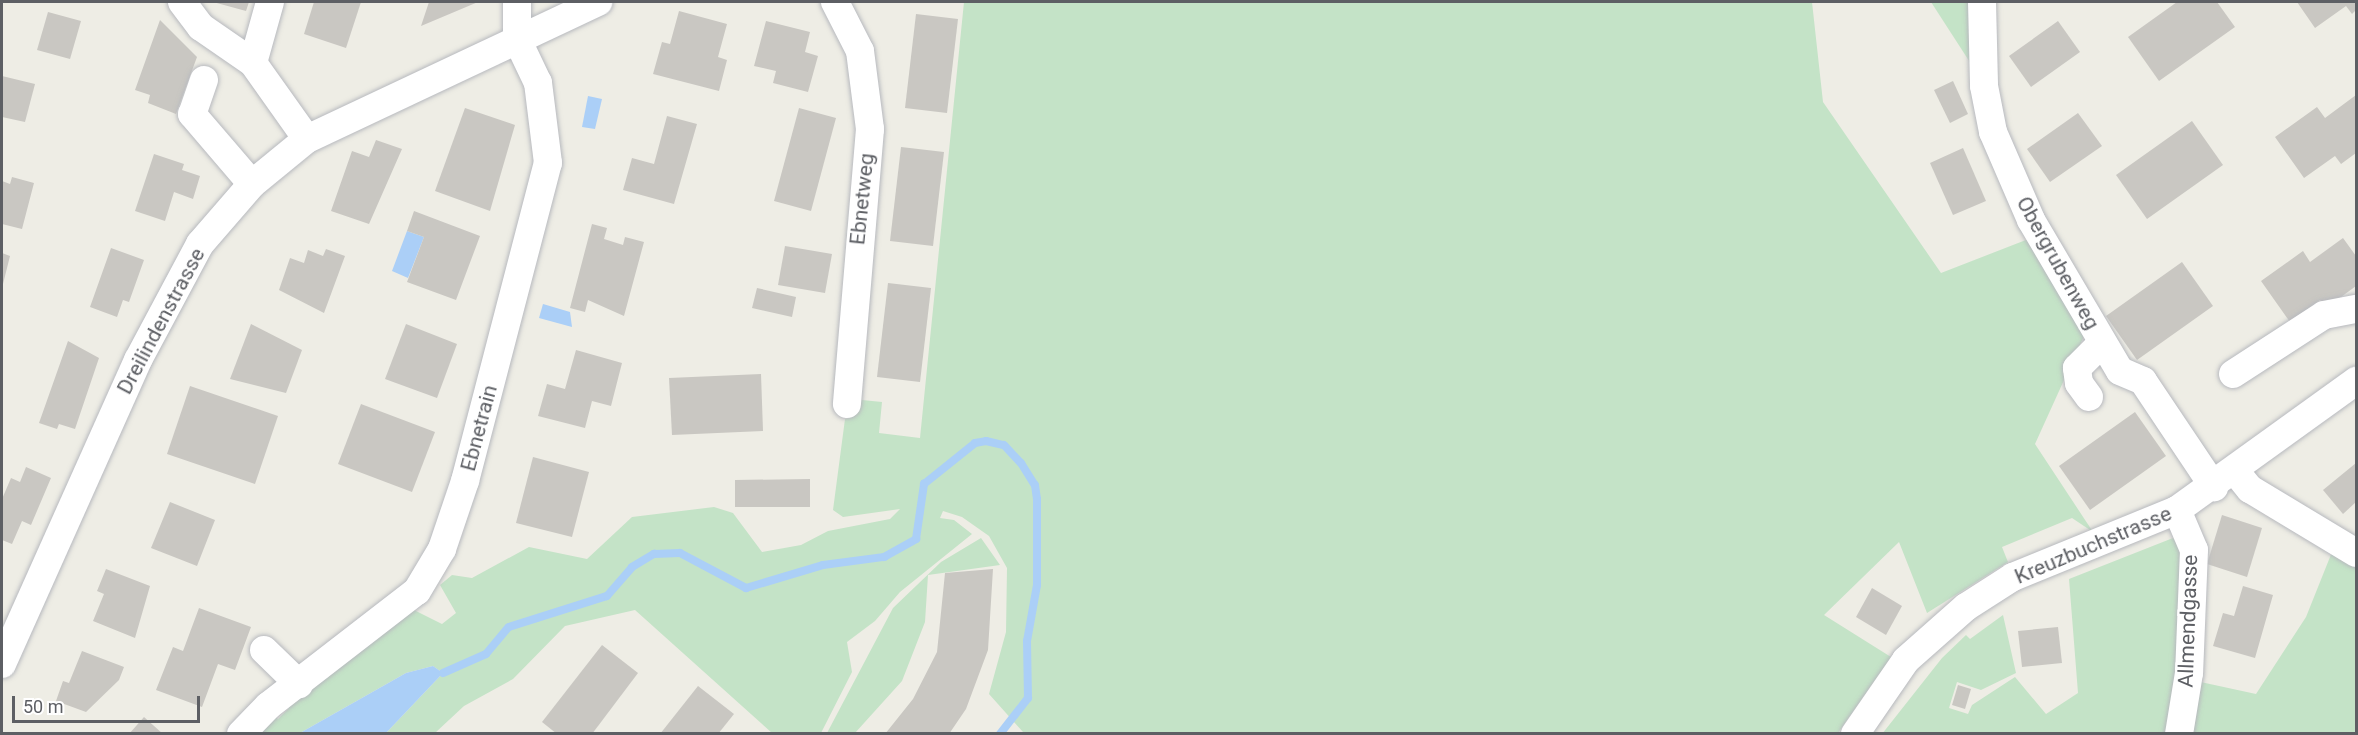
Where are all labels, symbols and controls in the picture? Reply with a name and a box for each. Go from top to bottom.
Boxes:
street label: Ebnetweg [845,152,879,246]
street label: Obergrubenweg [2011,192,2105,334]
street label: Dreilindenstrasse [112,244,210,398]
street label: Ebnetrain [455,382,503,474]
street label: Kreuzbuchstrasse [2011,501,2175,589]
street label: Allmendgasse [2173,554,2203,688]
scale bar [15,684,202,722]
text: 50 m [23,696,63,717]

